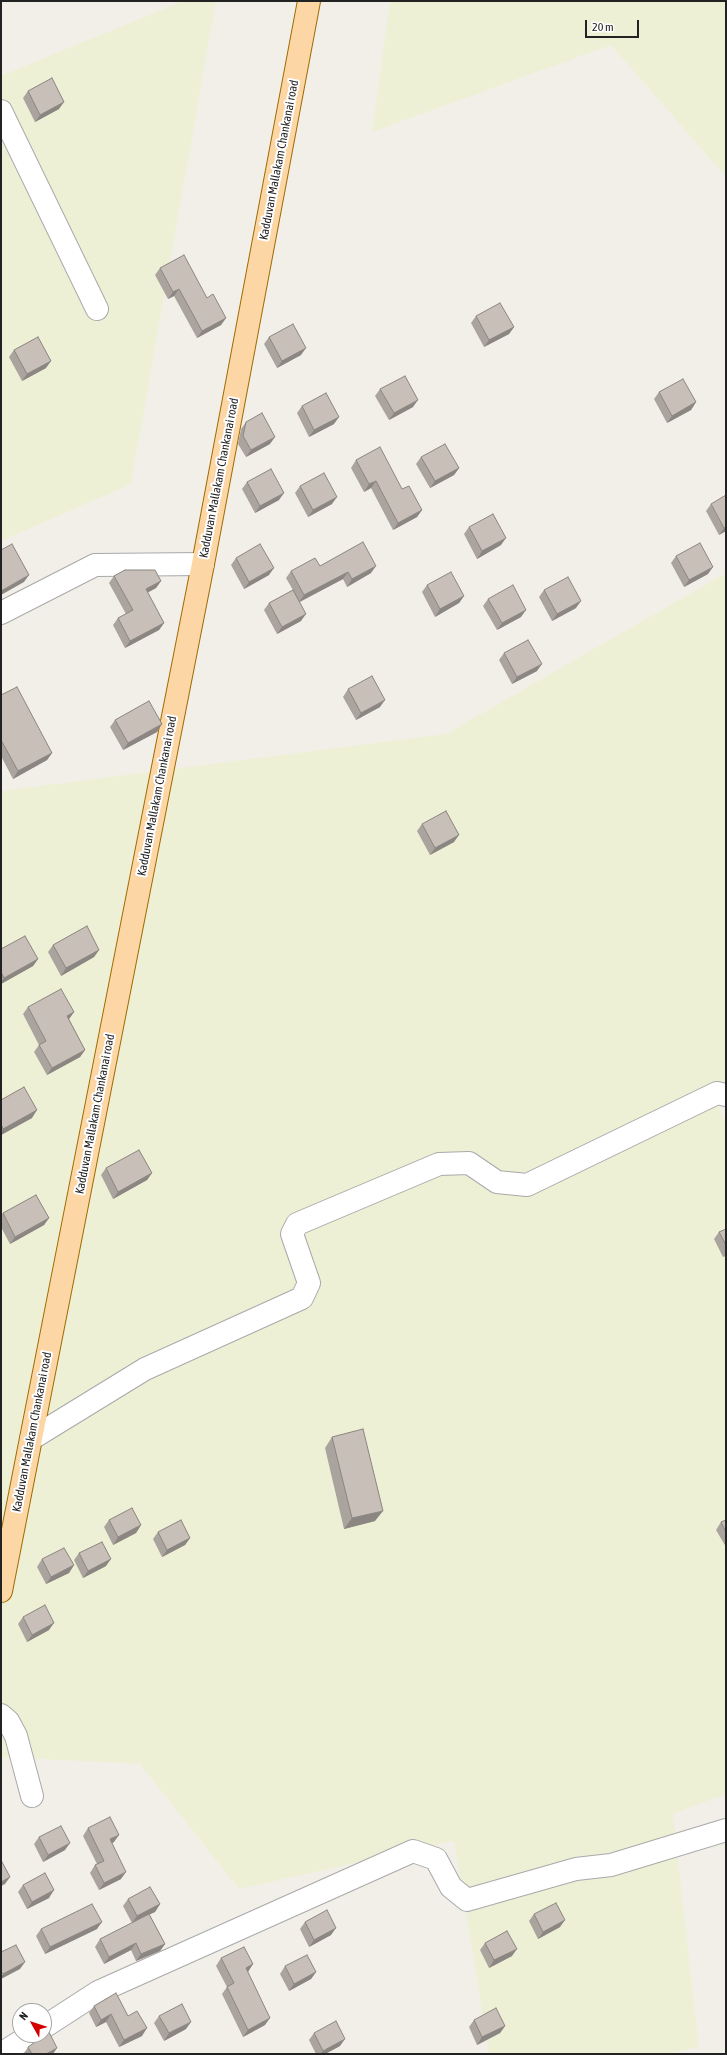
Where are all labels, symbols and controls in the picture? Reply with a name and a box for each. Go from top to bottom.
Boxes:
scale bar [587,12,641,38]
text: 20 m [592,20,614,34]
street label: Kadduvan Mallakam Chankanai road [256,79,302,241]
street label: Kadduvan Mallakam Chankanai road [196,397,242,559]
street label: Kadduvan Mallakam Chankanai road [134,715,180,877]
street label: Kadduvan Mallakam Chankanai road [72,1033,118,1195]
street label: Kadduvan Mallakam Chankanai road [9,1351,55,1513]
north arrow [12,2003,52,2043]
text: N [17,2010,30,2022]

